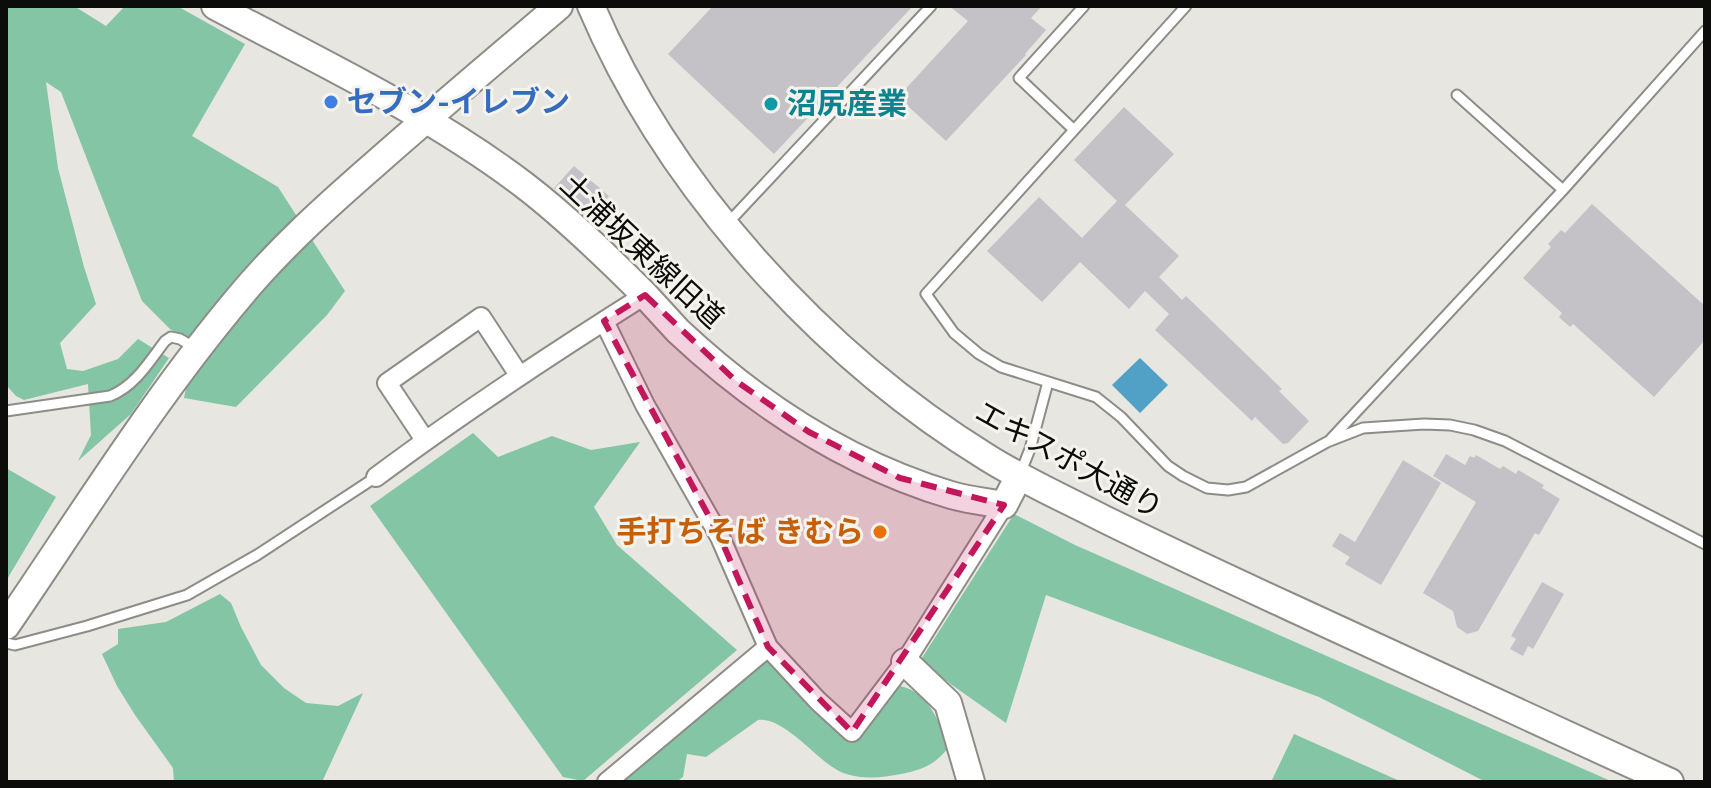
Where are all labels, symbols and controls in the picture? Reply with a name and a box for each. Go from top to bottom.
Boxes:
place label: セブン-イレブン [347,82,570,121]
place label: 沼尻産業 [787,84,907,123]
marker: セブン-イレブン [322,93,340,111]
marker: 沼尻産業 [762,95,780,113]
street label: 土浦坂東線旧道 [552,165,732,337]
street label: エキスポ大通り [968,392,1170,527]
place label: 手打ちそば きむら [616,512,864,551]
marker: 手打ちそば きむら [871,523,889,541]

